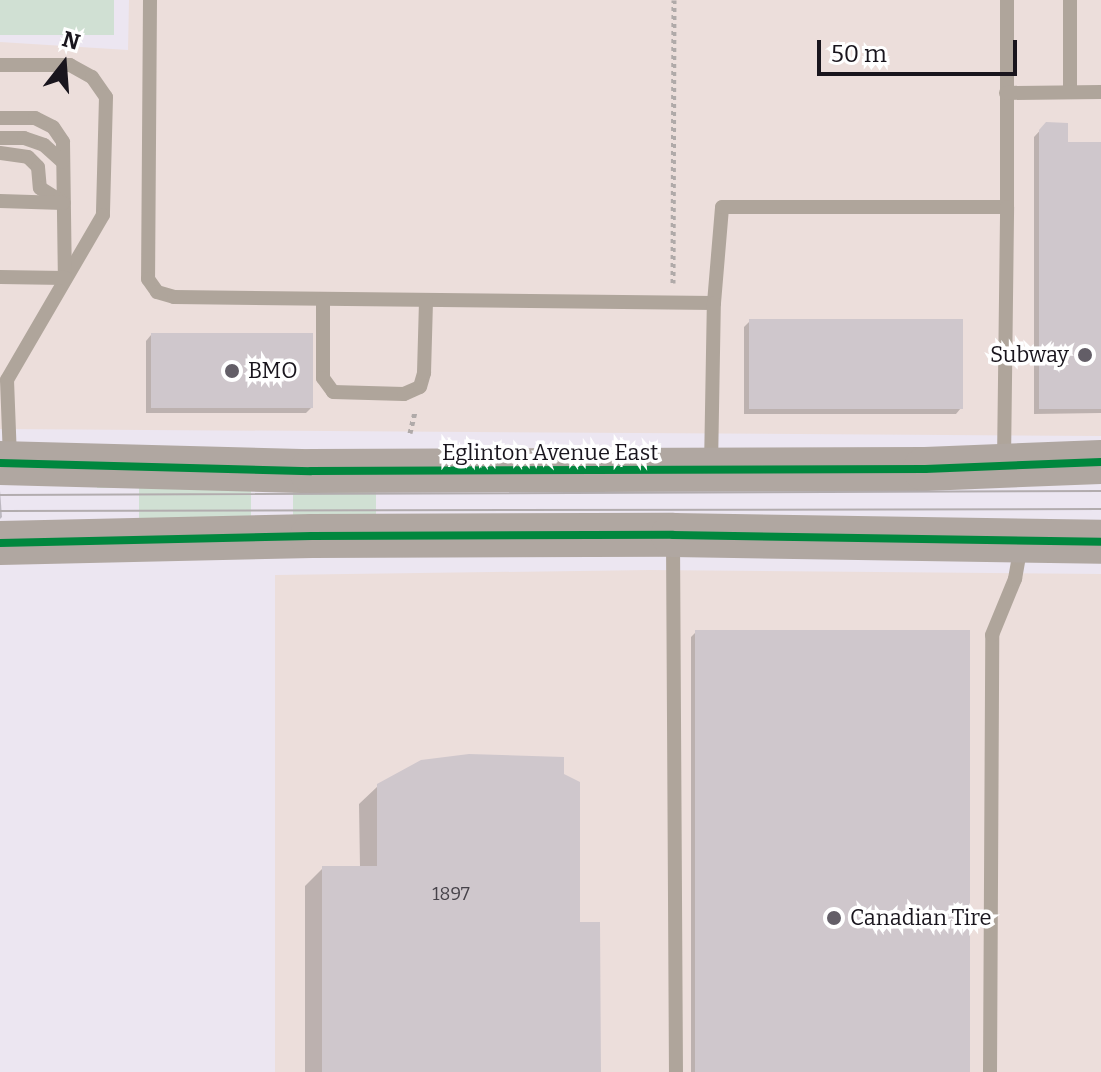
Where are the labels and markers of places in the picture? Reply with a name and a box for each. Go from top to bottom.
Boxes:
place label: Subway [990,342,1069,368]
marker: Subway [1076,346,1094,364]
place label: BMO [248,358,298,384]
marker: BMO [223,362,241,380]
place label: Canadian Tire [850,905,992,931]
marker: Canadian Tire [825,909,843,927]

